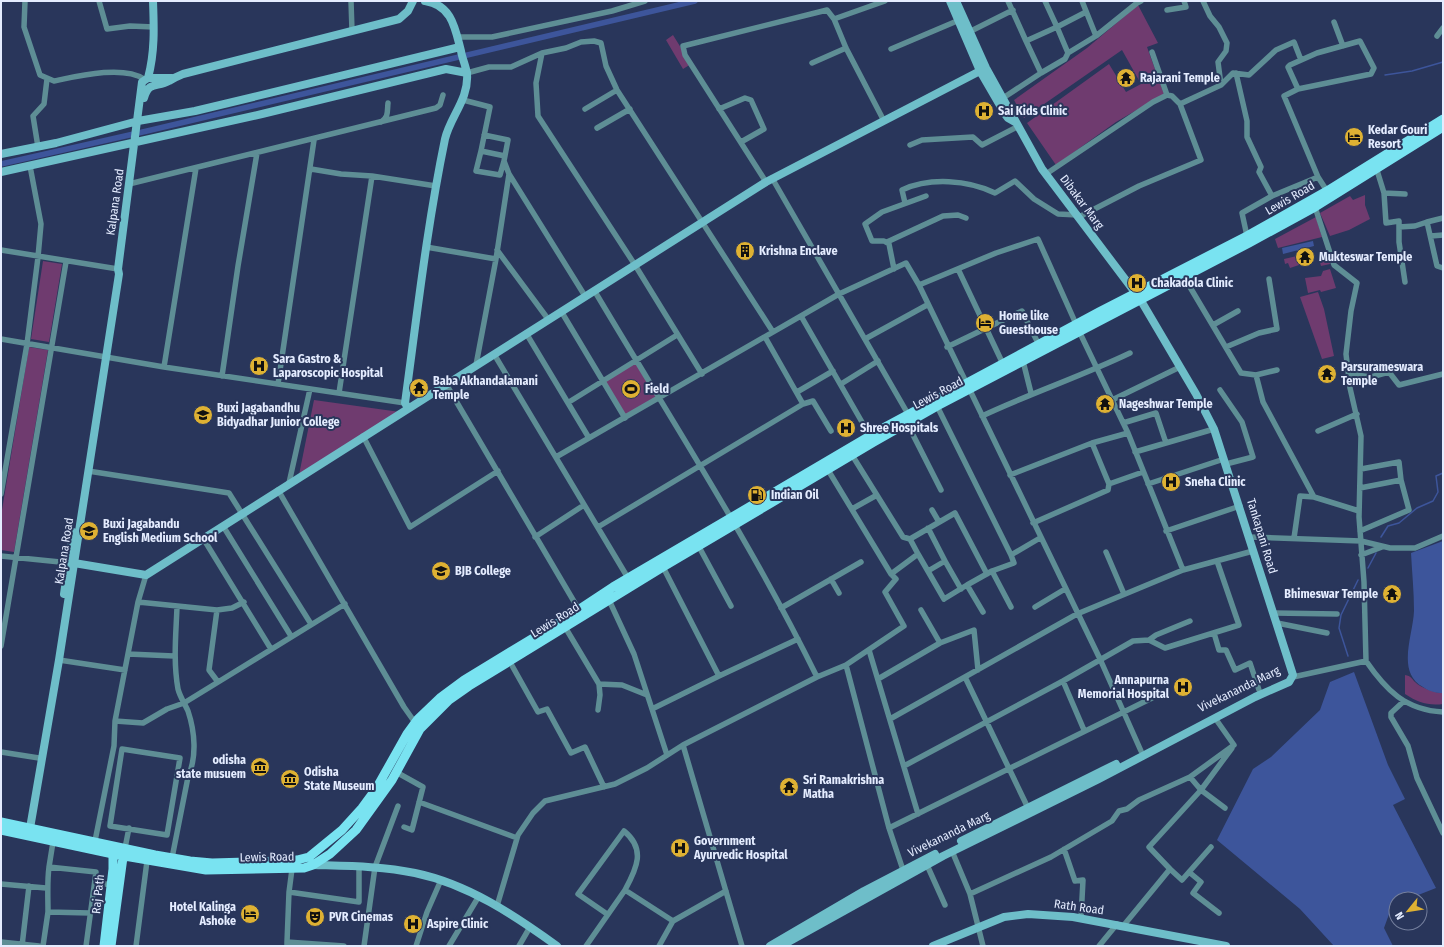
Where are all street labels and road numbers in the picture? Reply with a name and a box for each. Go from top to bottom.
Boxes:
street label: Kalpana Road [103,168,127,236]
street label: Dibakar Marg [1057,172,1107,232]
street label: Lewis Road [1263,178,1317,218]
street label: Lewis Road [911,374,965,412]
street label: Tankapani Road [1244,497,1280,575]
street label: Kalpana Road [52,517,76,585]
street label: Lewis Road [528,600,582,640]
street label: Vivekananda Marg [1196,663,1283,715]
street label: Vivekananda Marg [906,808,993,860]
street label: Lewis Road [240,850,294,864]
street label: Raj Path [89,873,107,915]
street label: Rath Road [1053,897,1105,917]

